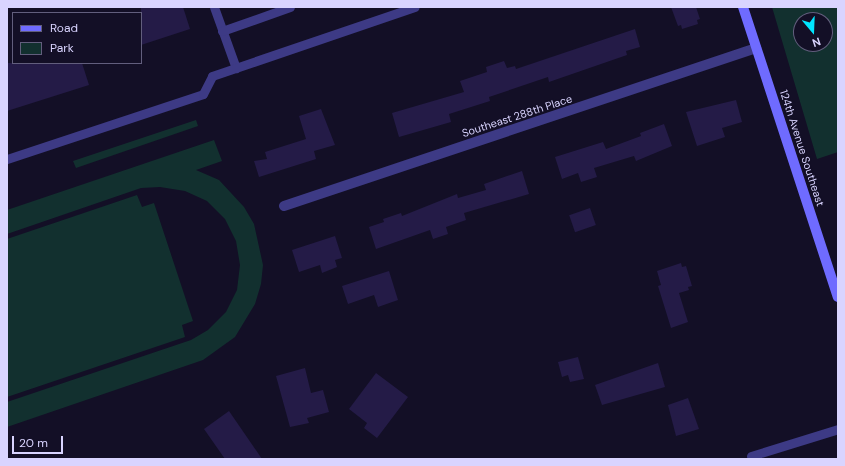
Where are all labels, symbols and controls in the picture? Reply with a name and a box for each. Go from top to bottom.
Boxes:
legend [12,12,142,64]
north arrow [793,12,833,52]
text: Road [50,20,78,36]
text: N [811,34,823,50]
text: Park [50,40,74,56]
street label: 124th Avenue Southeast [777,88,827,208]
street label: Southeast 288th Place [460,92,574,140]
scale bar [14,428,65,454]
text: 20 m [19,435,48,451]

